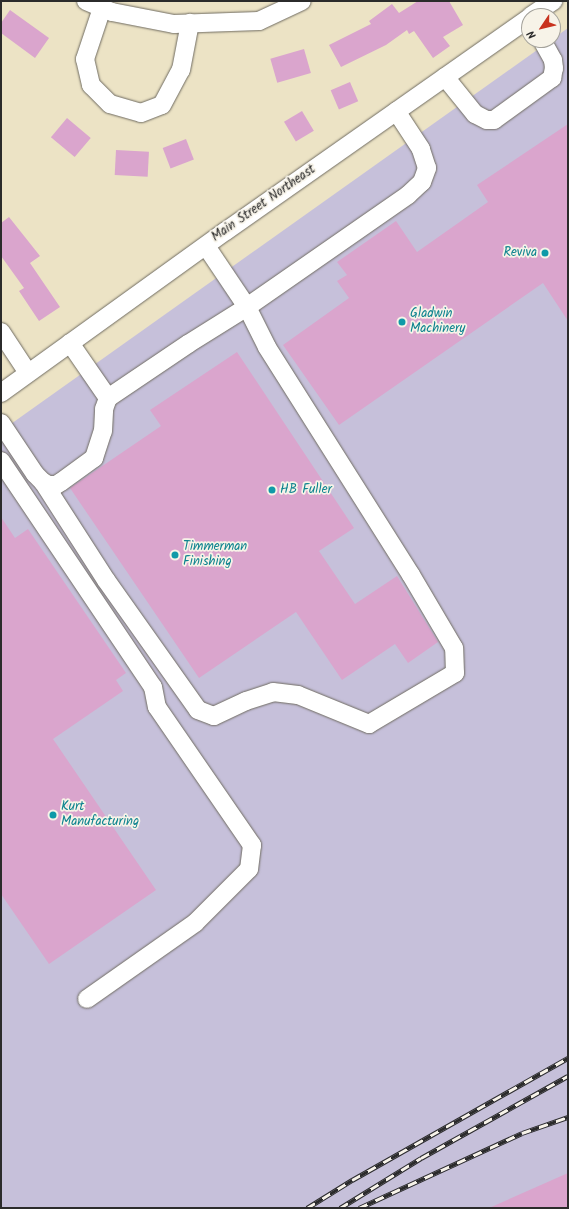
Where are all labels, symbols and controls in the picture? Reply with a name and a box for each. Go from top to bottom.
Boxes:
north arrow [521,8,561,48]
text: N [523,26,541,42]
street label: Main Street Northeast [209,162,319,246]
place label: Reviva [503,245,537,261]
marker: Reviva [540,248,550,258]
place label: Gladwin Machinery [410,307,465,338]
marker: Gladwin Machinery [397,317,407,327]
place label: HB Fuller [280,482,332,498]
marker: HB Fuller [267,485,277,495]
place label: Timmerman Finishing [183,540,247,571]
marker: Timmerman Finishing [170,550,180,560]
place label: Kurt Manufacturing [61,800,139,831]
marker: Kurt Manufacturing [48,810,58,820]

